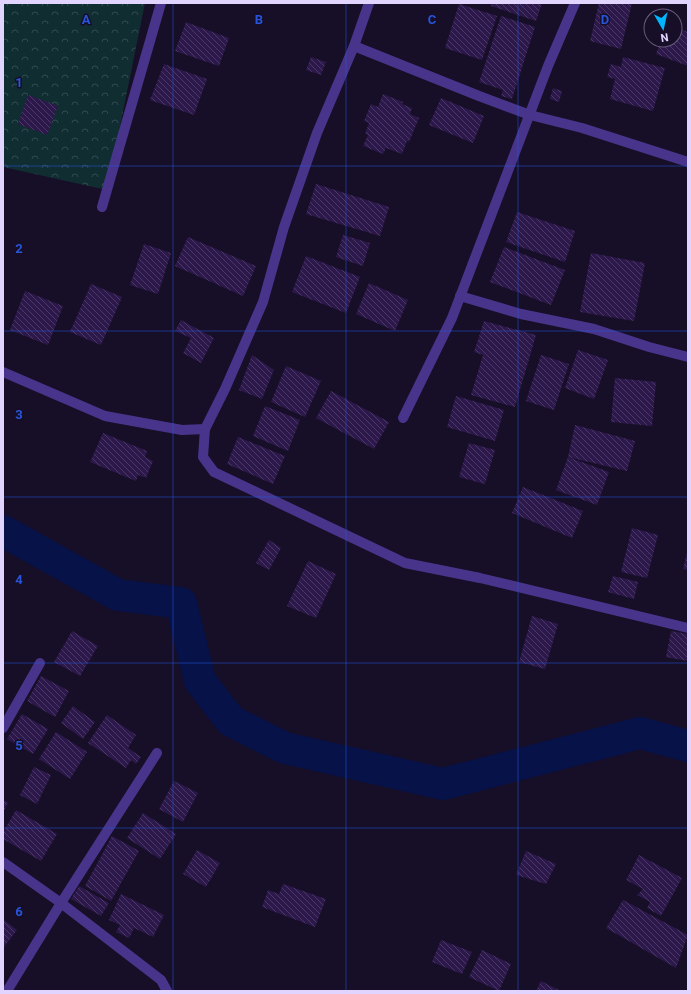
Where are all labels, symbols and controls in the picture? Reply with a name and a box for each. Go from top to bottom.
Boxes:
north arrow [643,8,683,48]
text: A [82,12,91,27]
text: B [255,12,263,27]
text: C [428,12,437,27]
text: D [601,12,609,27]
text: N [659,30,669,44]
text: 1 [15,75,23,90]
text: 2 [15,241,23,256]
text: 3 [15,407,23,422]
text: 4 [15,572,23,587]
text: 5 [15,738,23,753]
text: 6 [15,904,23,919]

